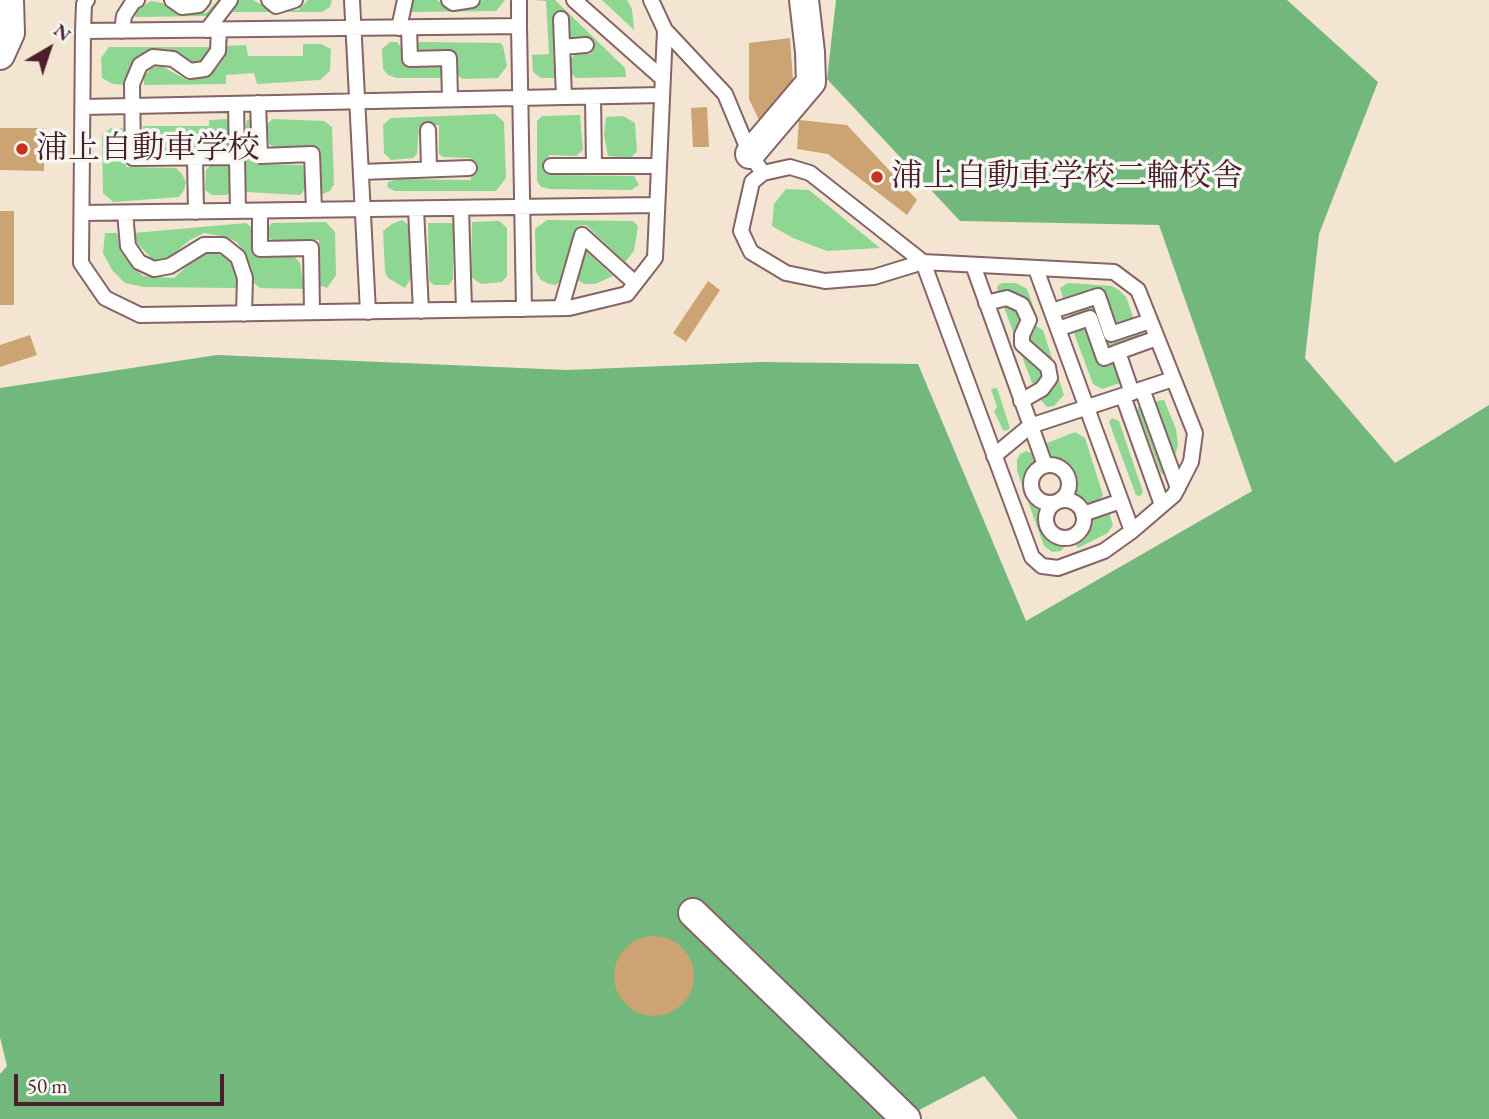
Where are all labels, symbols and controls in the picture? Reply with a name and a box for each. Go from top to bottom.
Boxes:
north arrow [14,14,84,84]
text: N [49,18,76,47]
place label: 浦上自動車学校 [36,130,260,168]
marker: 浦上自動車学校 [14,141,30,157]
place label: 浦上自動車学校二輪校舎 [891,158,1243,196]
marker: 浦上自動車学校二輪校舎 [869,169,885,185]
scale bar [18,1060,228,1104]
text: 50 m [27,1072,68,1099]

